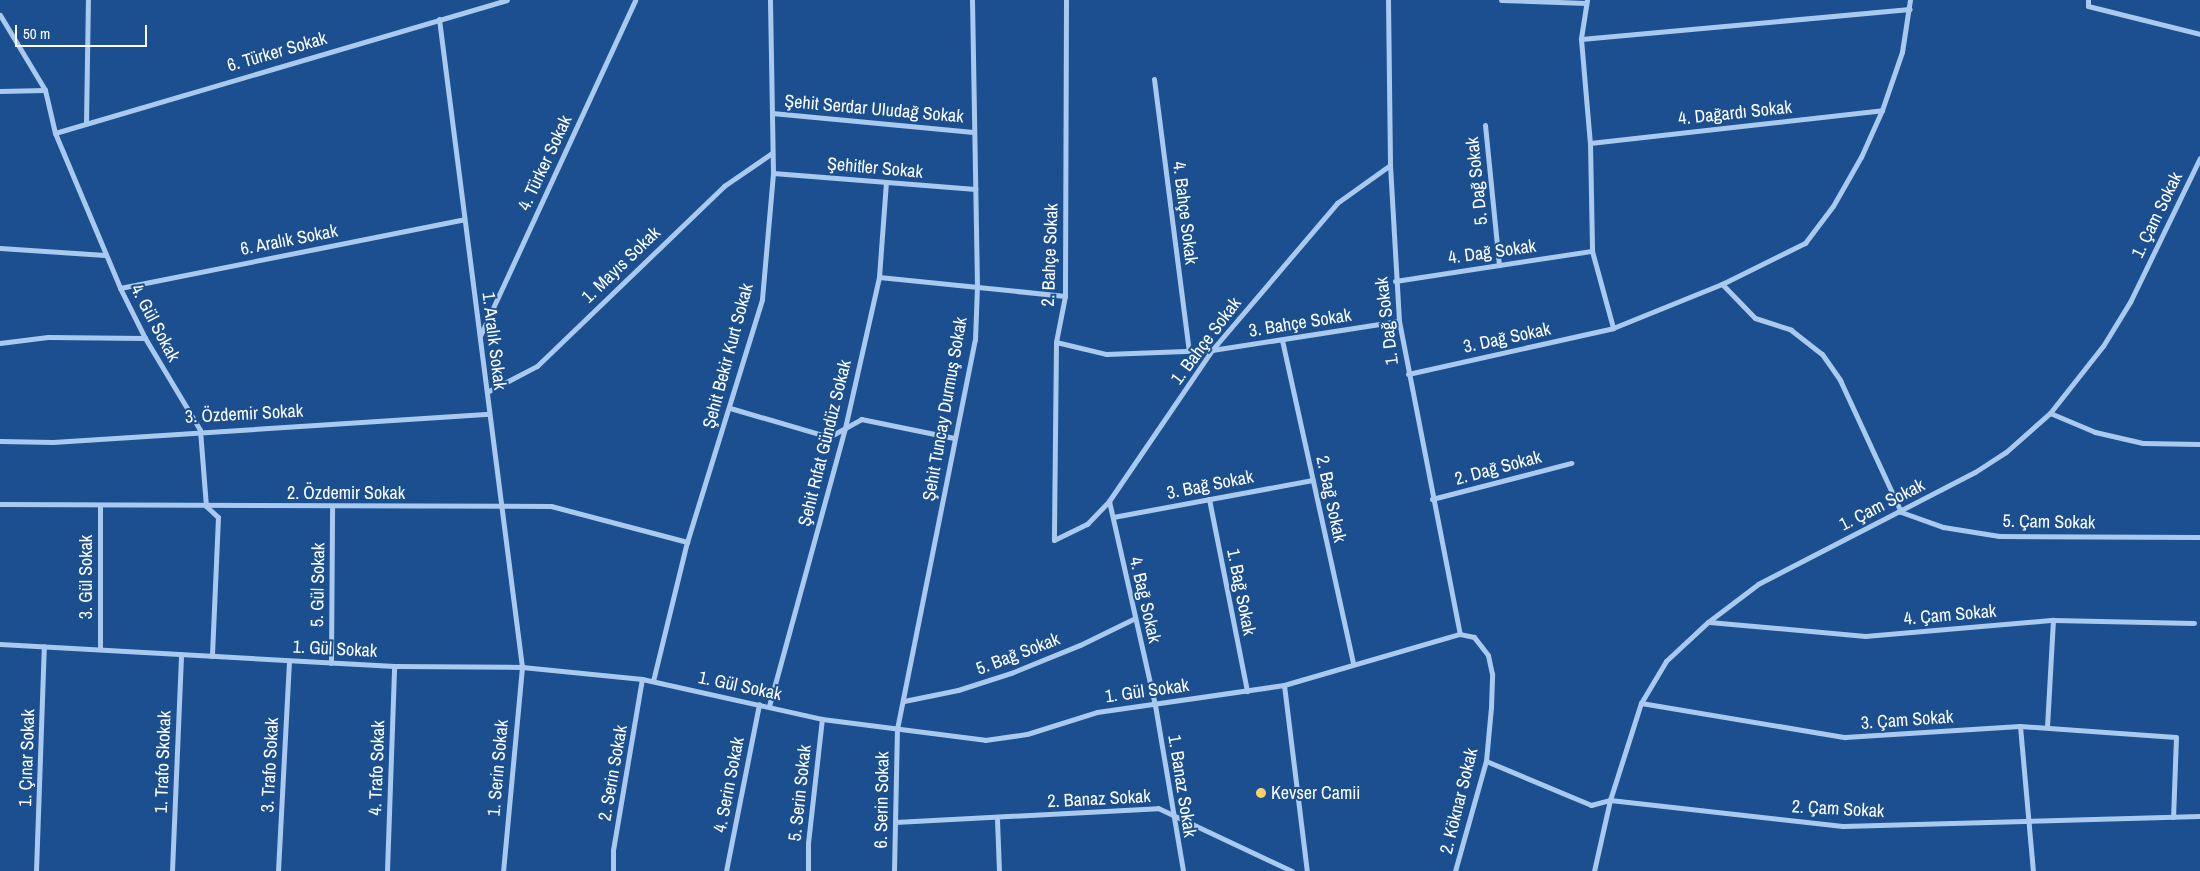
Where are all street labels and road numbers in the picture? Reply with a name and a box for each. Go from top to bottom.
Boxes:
street label: 6. Türker Sokak [225,27,329,77]
street label: Şehit Serdar UIudağ Sokak [784,90,964,128]
street label: 4. Dağardı Sokak [1677,96,1793,130]
street label: 4. Türker Sokak [513,112,577,214]
street label: 5. Dağ Sokak [1462,136,1492,226]
street label: Şehitler Sokak [826,153,924,183]
street label: 4. Bahçe Sokak [1168,160,1202,266]
street label: 1. Çam Sokak [2127,169,2187,261]
street label: 2. Bahçe Sokak [1037,203,1063,307]
street label: 6. Aralık Sokak [238,220,340,260]
street label: 1. Mayıs Sokak [577,222,665,308]
street label: 4. Dağ Sokak [1447,235,1537,269]
street label: 1. Dağ Sokak [1371,276,1403,366]
street label: 4. Gül Sokak [126,281,184,365]
street label: Şehit Bekir Kurt Sokak [698,281,758,431]
street label: 1. Aralık Sokak [477,290,511,392]
street label: 1. Bahçe Sokak [1166,293,1246,389]
street label: 3. Bahçe Sokak [1247,304,1353,342]
street label: Şehit Tuncay Durmuş Sokak [918,315,972,503]
street label: 3. Dağ Sokak [1461,318,1553,358]
street label: Şehit Rıfat Gündüz Sokak [794,358,856,528]
street label: 3. Özdemir Sokak [184,400,304,428]
street label: 2. Dağ Sokak [1452,446,1544,490]
street label: 2. Bağ Sokak [1311,454,1351,544]
street label: 3. Bağ Sokak [1165,466,1255,504]
street label: 1. Çam Sokak [1836,474,1928,536]
street label: 2. Özdemir Sokak [287,482,405,504]
street label: 5. Çam Sokak [2002,510,2096,534]
street label: 3. Gül Sokak [75,535,97,619]
street label: 5. Gül Sokak [306,543,330,627]
street label: 1. Bağ Sokak [1222,547,1260,637]
street label: 4. Bağ Sokak [1125,555,1165,645]
street label: 4. Çam Sokak [1903,600,1997,630]
street label: 5. Bağ Sokak [973,628,1063,680]
street label: 1. Gül Sokak [292,636,378,662]
street label: 1. Gül Sokak [696,667,784,705]
street label: 1. Gül Sokak [1104,674,1190,708]
street label: 3. Çam Sokak [1860,706,1954,734]
street label: 1. Çınar Sokak [15,709,39,807]
street label: 1. Trafo Skokak [150,710,176,814]
street label: 3. Trafo Sokak [257,717,283,813]
street label: 1. Serin Sokak [483,719,513,817]
street label: 4. Trafo Sokak [365,720,389,816]
street label: 2. Serin Sokak [594,723,632,823]
street label: 1. Banaz Sokak [1163,733,1201,839]
street label: 4. Serin Sokak [709,735,749,835]
street label: 5. Serin Sokak [784,744,816,842]
street label: 2. Köknar Sokak [1435,746,1483,856]
street label: 6. Serin Sokak [870,751,894,849]
street label: 2. Banaz Sokak [1047,786,1151,812]
street label: 2. Çam Sokak [1791,796,1885,822]

